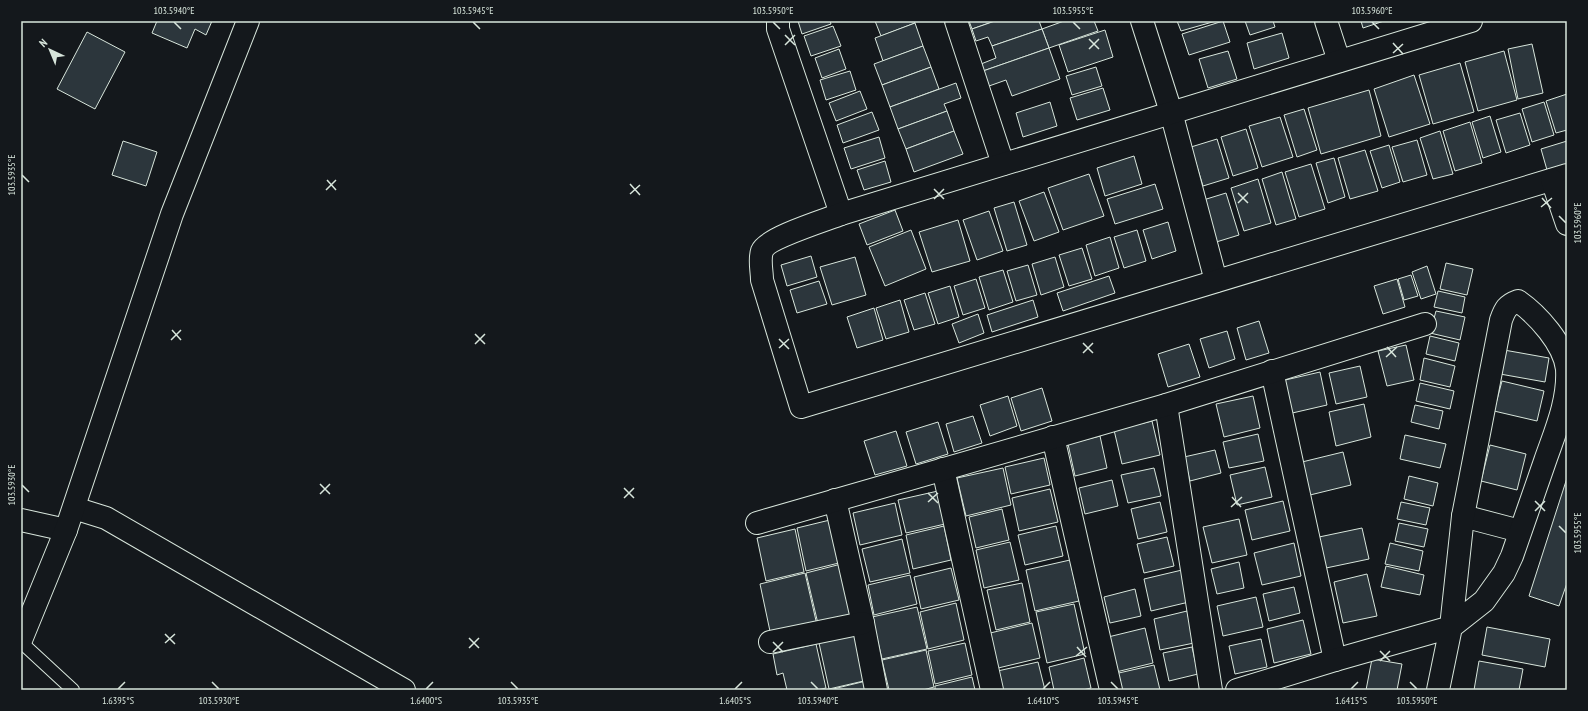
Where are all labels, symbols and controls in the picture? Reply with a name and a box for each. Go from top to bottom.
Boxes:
text: 103.5940°E [154,4,195,17]
text: 103.5945°E [453,4,494,17]
text: 103.5950°E [753,4,794,17]
text: 103.5955°E [1053,4,1094,17]
text: 103.5960°E [1352,4,1393,17]
north arrow [30,30,70,70]
text: N [36,36,50,50]
text: 103.5935°E [5,155,18,196]
text: 103.5960°E [1571,203,1584,244]
text: 103.5930°E [5,465,18,506]
text: 103.5955°E [1571,513,1584,554]
text: 1.6395°S [102,694,134,707]
text: 103.5930°E [199,694,240,707]
text: 1.6400°S [410,694,442,707]
text: 103.5935°E [498,694,539,707]
text: 1.6405°S [719,694,751,707]
text: 103.5940°E [798,694,839,707]
text: 1.6410°S [1027,694,1059,707]
text: 103.5945°E [1098,694,1139,707]
text: 1.6415°S [1335,694,1367,707]
text: 103.5950°E [1397,694,1438,707]

